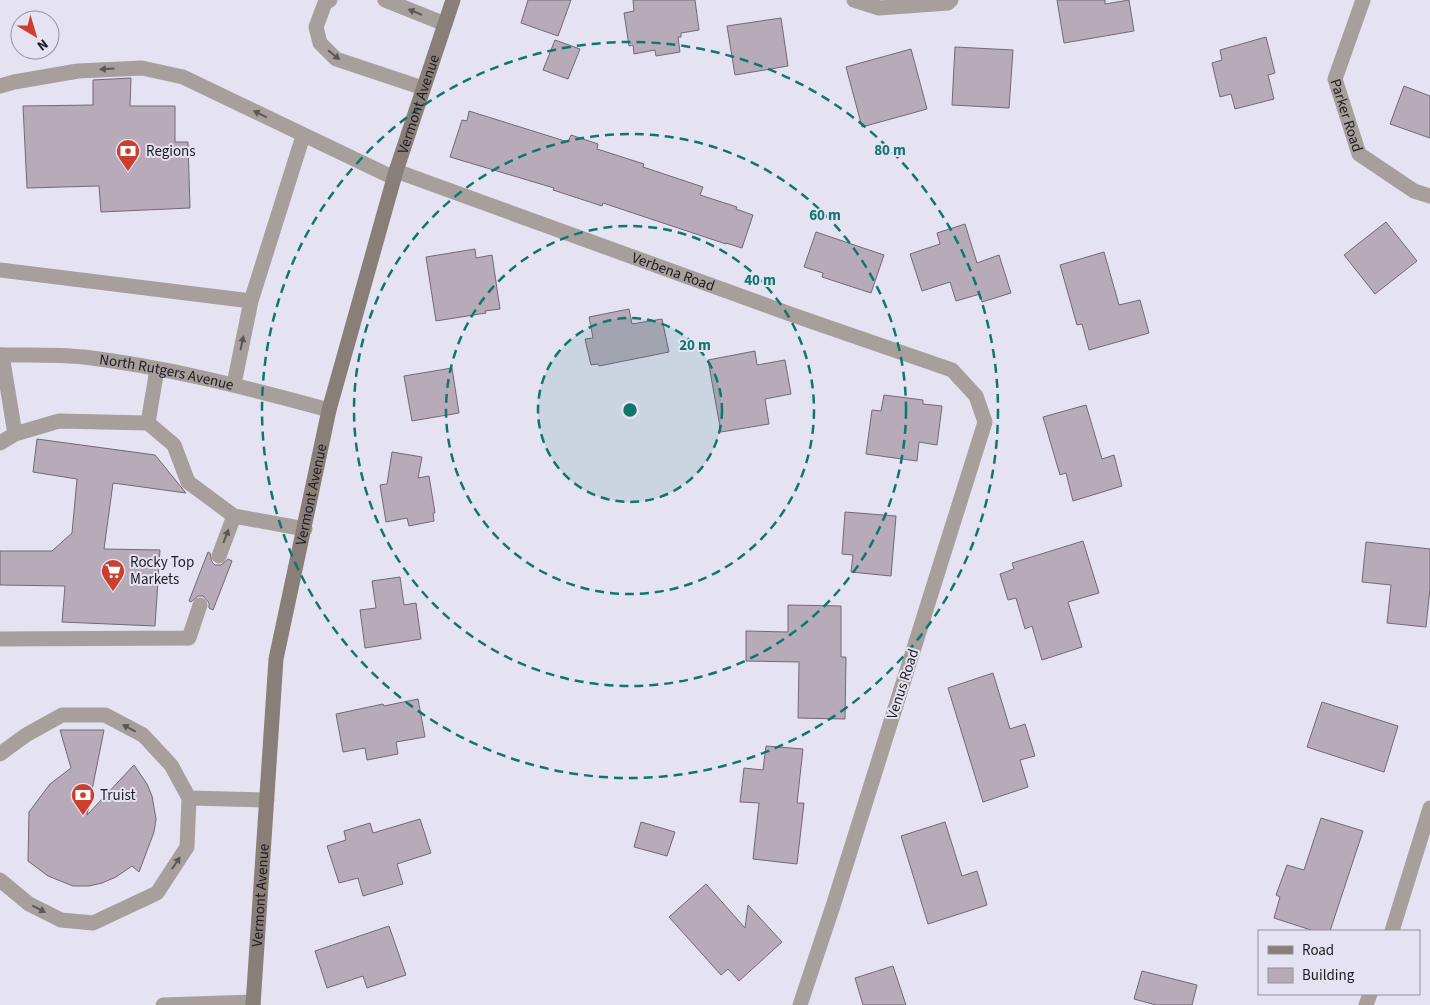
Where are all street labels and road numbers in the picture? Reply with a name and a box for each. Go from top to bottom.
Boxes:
street label: Vermont Avenue [392,52,445,157]
street label: Parker Road [1325,76,1368,155]
street label: Verbena Road [629,247,718,296]
street label: North Rutgers Avenue [98,349,236,395]
street label: Vermont Avenue [290,442,332,547]
street label: Venus Road [882,646,924,722]
street label: Vermont Avenue [246,843,274,948]

